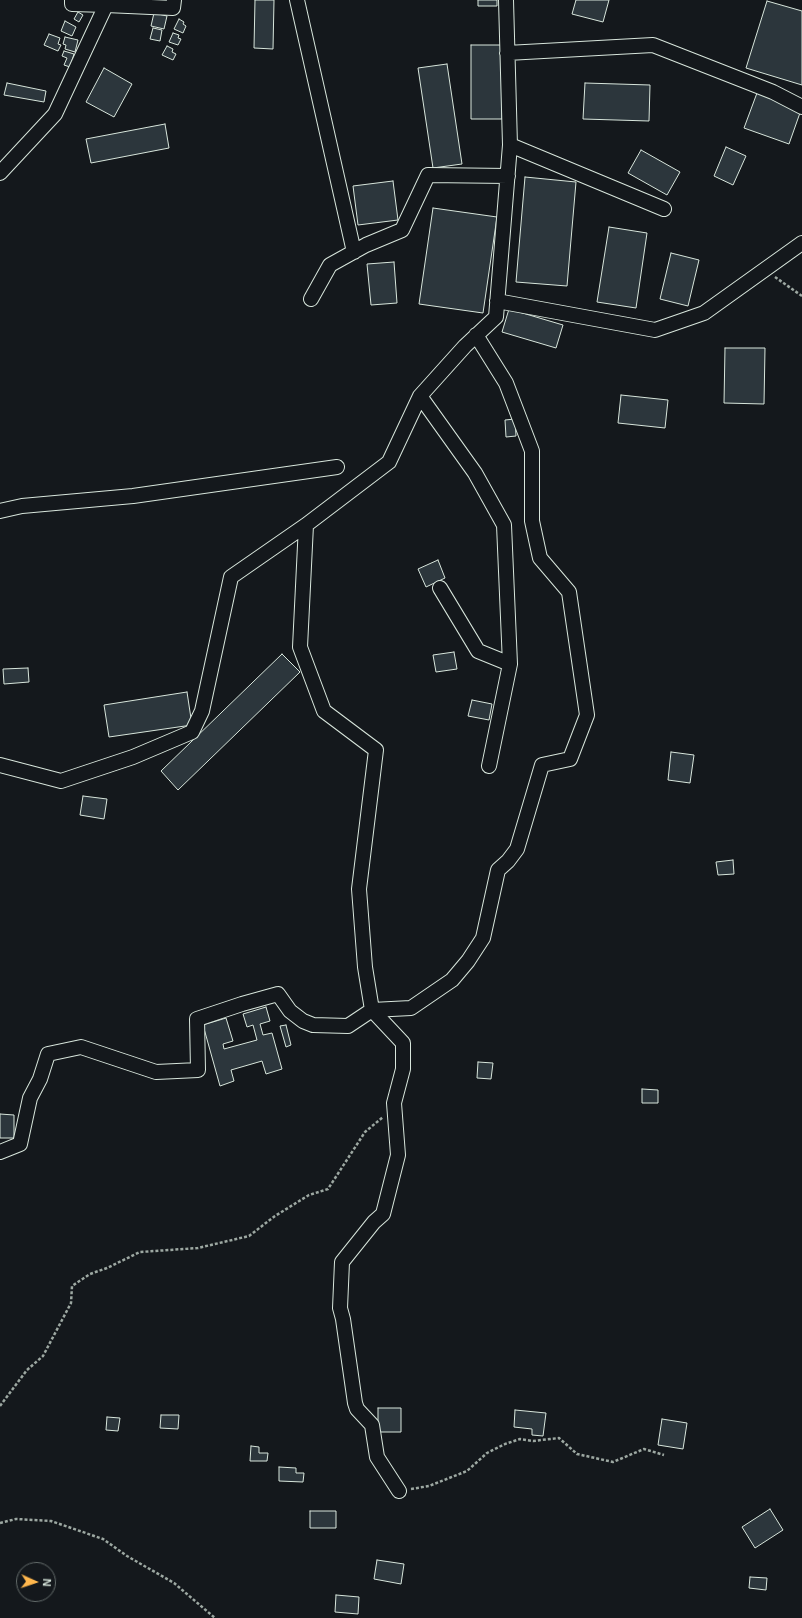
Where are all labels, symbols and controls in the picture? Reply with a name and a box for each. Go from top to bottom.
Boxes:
north arrow [16,1562,56,1602]
text: N [41,1578,53,1587]

